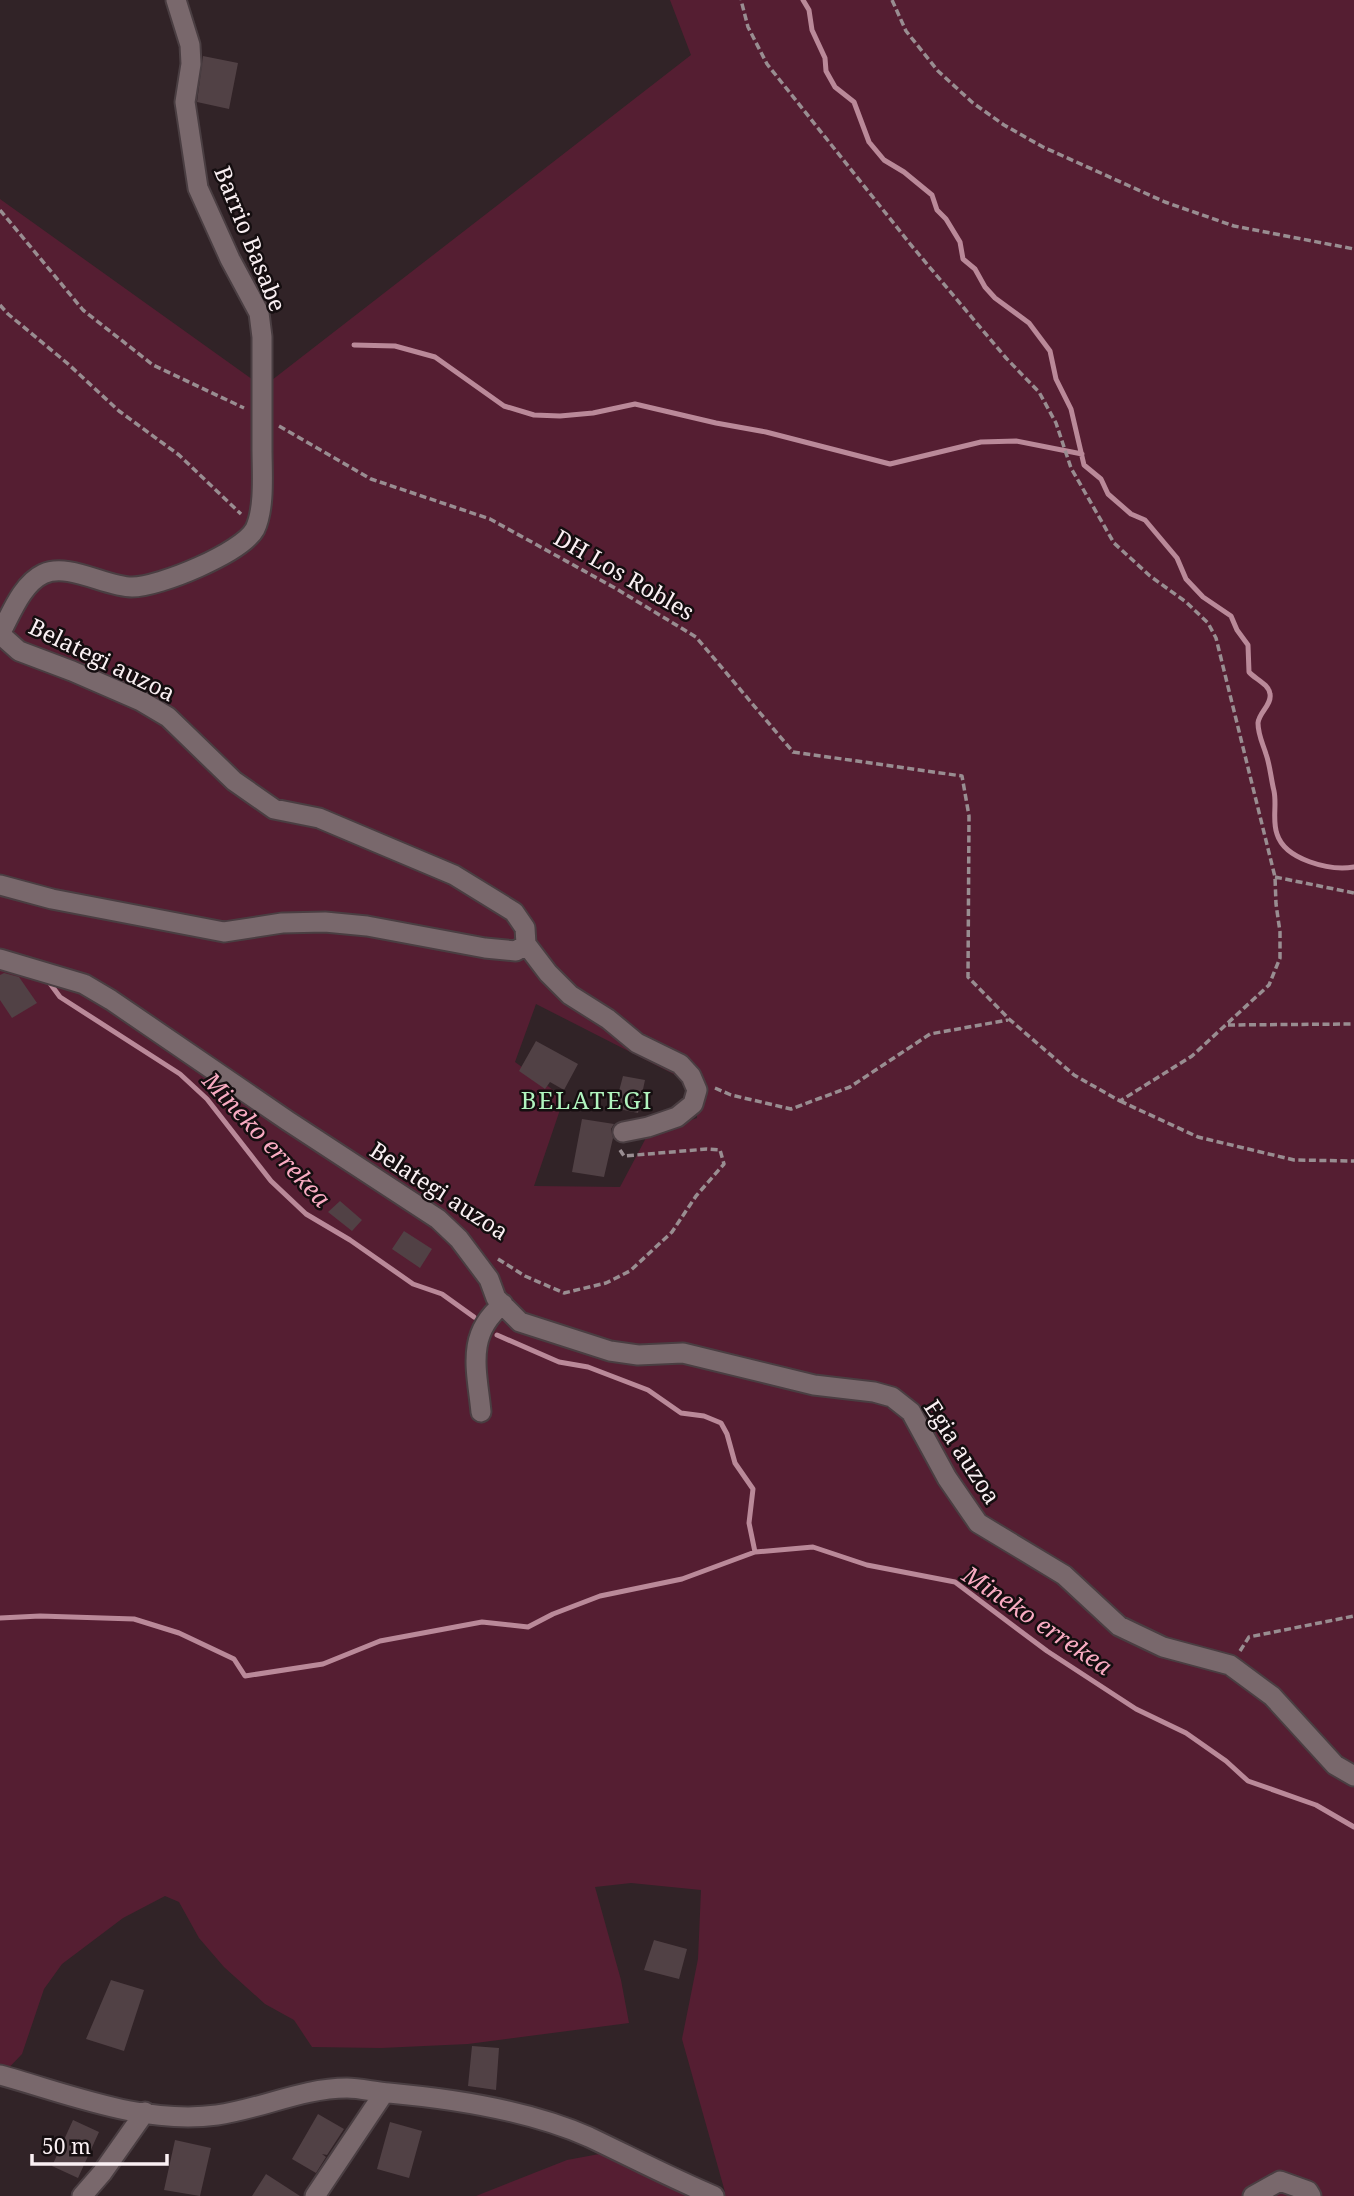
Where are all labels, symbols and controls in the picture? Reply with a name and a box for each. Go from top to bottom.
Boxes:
street label: Barrio Basabe [207,161,295,316]
street label: DH Los Robles [548,521,701,627]
street label: Belategi auzoa [24,610,181,708]
water label: Mineko errekea [195,1063,338,1214]
district label: BELATEGI [521,1083,653,1116]
street label: Belategi auzoa [364,1133,515,1247]
street label: Egia auzoa [917,1393,1009,1510]
water label: Mineko errekea [956,1557,1119,1682]
scale bar [32,2122,166,2166]
text: 50 m [42,2132,91,2160]

